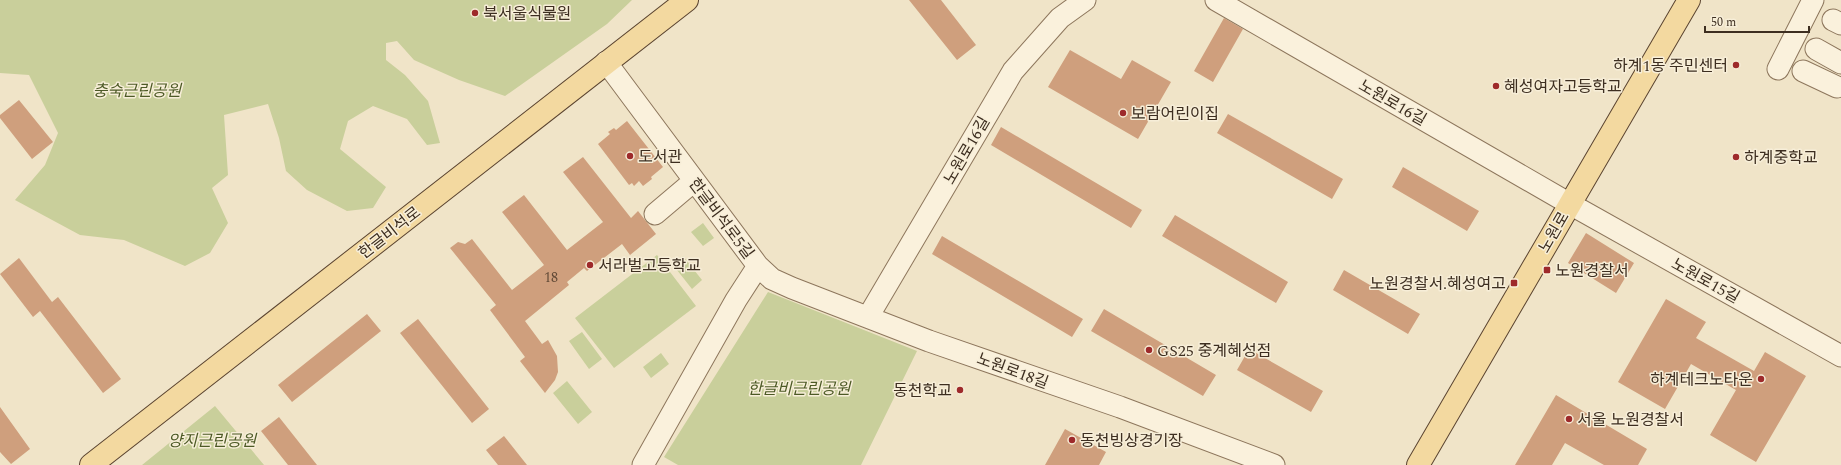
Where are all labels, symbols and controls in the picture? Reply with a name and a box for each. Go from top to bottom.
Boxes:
place label: 북서울식물원 [483,2,571,26]
marker: 북서울식물원 [470,8,480,18]
scale bar [1705,8,1809,34]
text: 50 m [1711,13,1736,32]
place label: 하계1동 주민센터 [1613,54,1728,78]
marker: 하계1동 주민센터 [1731,60,1741,70]
street label: 노원로16길 [1354,74,1431,132]
place label: 혜성여자고등학교 [1504,75,1622,99]
park label: 충숙근린공원 [93,79,182,103]
marker: 혜성여자고등학교 [1491,81,1501,91]
place label: 보람어린이집 [1131,102,1219,126]
marker: 보람어린이집 [1118,108,1128,118]
street label: 노원로16길 [938,112,996,189]
place label: 도서관 [638,145,682,169]
place label: 하계중학교 [1744,146,1818,170]
marker: 도서관 [625,151,635,161]
marker: 하계중학교 [1731,152,1741,162]
street label: 한글비석로5길 [683,173,760,264]
street label: 한글비석로 [353,201,426,265]
street label: 노원로 [1532,207,1575,258]
street label: 노원로15길 [1667,252,1744,310]
place label: 서라벌고등학교 [598,254,701,278]
place label: 노원경찰서 [1555,259,1629,283]
marker: 서라벌고등학교 [585,260,595,270]
marker: 노원경찰서 [1542,265,1552,275]
house number: 18 [544,267,558,288]
place label: 노원경찰서.혜성여고 [1370,272,1506,296]
marker: 노원경찰서.혜성여고 [1509,278,1519,288]
place label: GS25 중계혜성점 [1157,339,1271,363]
marker: GS25 중계혜성점 [1144,345,1154,355]
street label: 노원로18길 [973,347,1052,395]
place label: 하계테크노타운 [1650,368,1753,392]
marker: 하계테크노타운 [1756,374,1766,384]
park label: 한글비근린공원 [747,377,852,401]
place label: 동천학교 [893,379,952,403]
marker: 동천학교 [955,385,965,395]
place label: 서울 노원경찰서 [1577,408,1684,432]
marker: 서울 노원경찰서 [1564,414,1574,424]
park label: 양지근린공원 [168,429,257,453]
place label: 동천빙상경기장 [1080,429,1183,453]
marker: 동천빙상경기장 [1067,435,1077,445]

